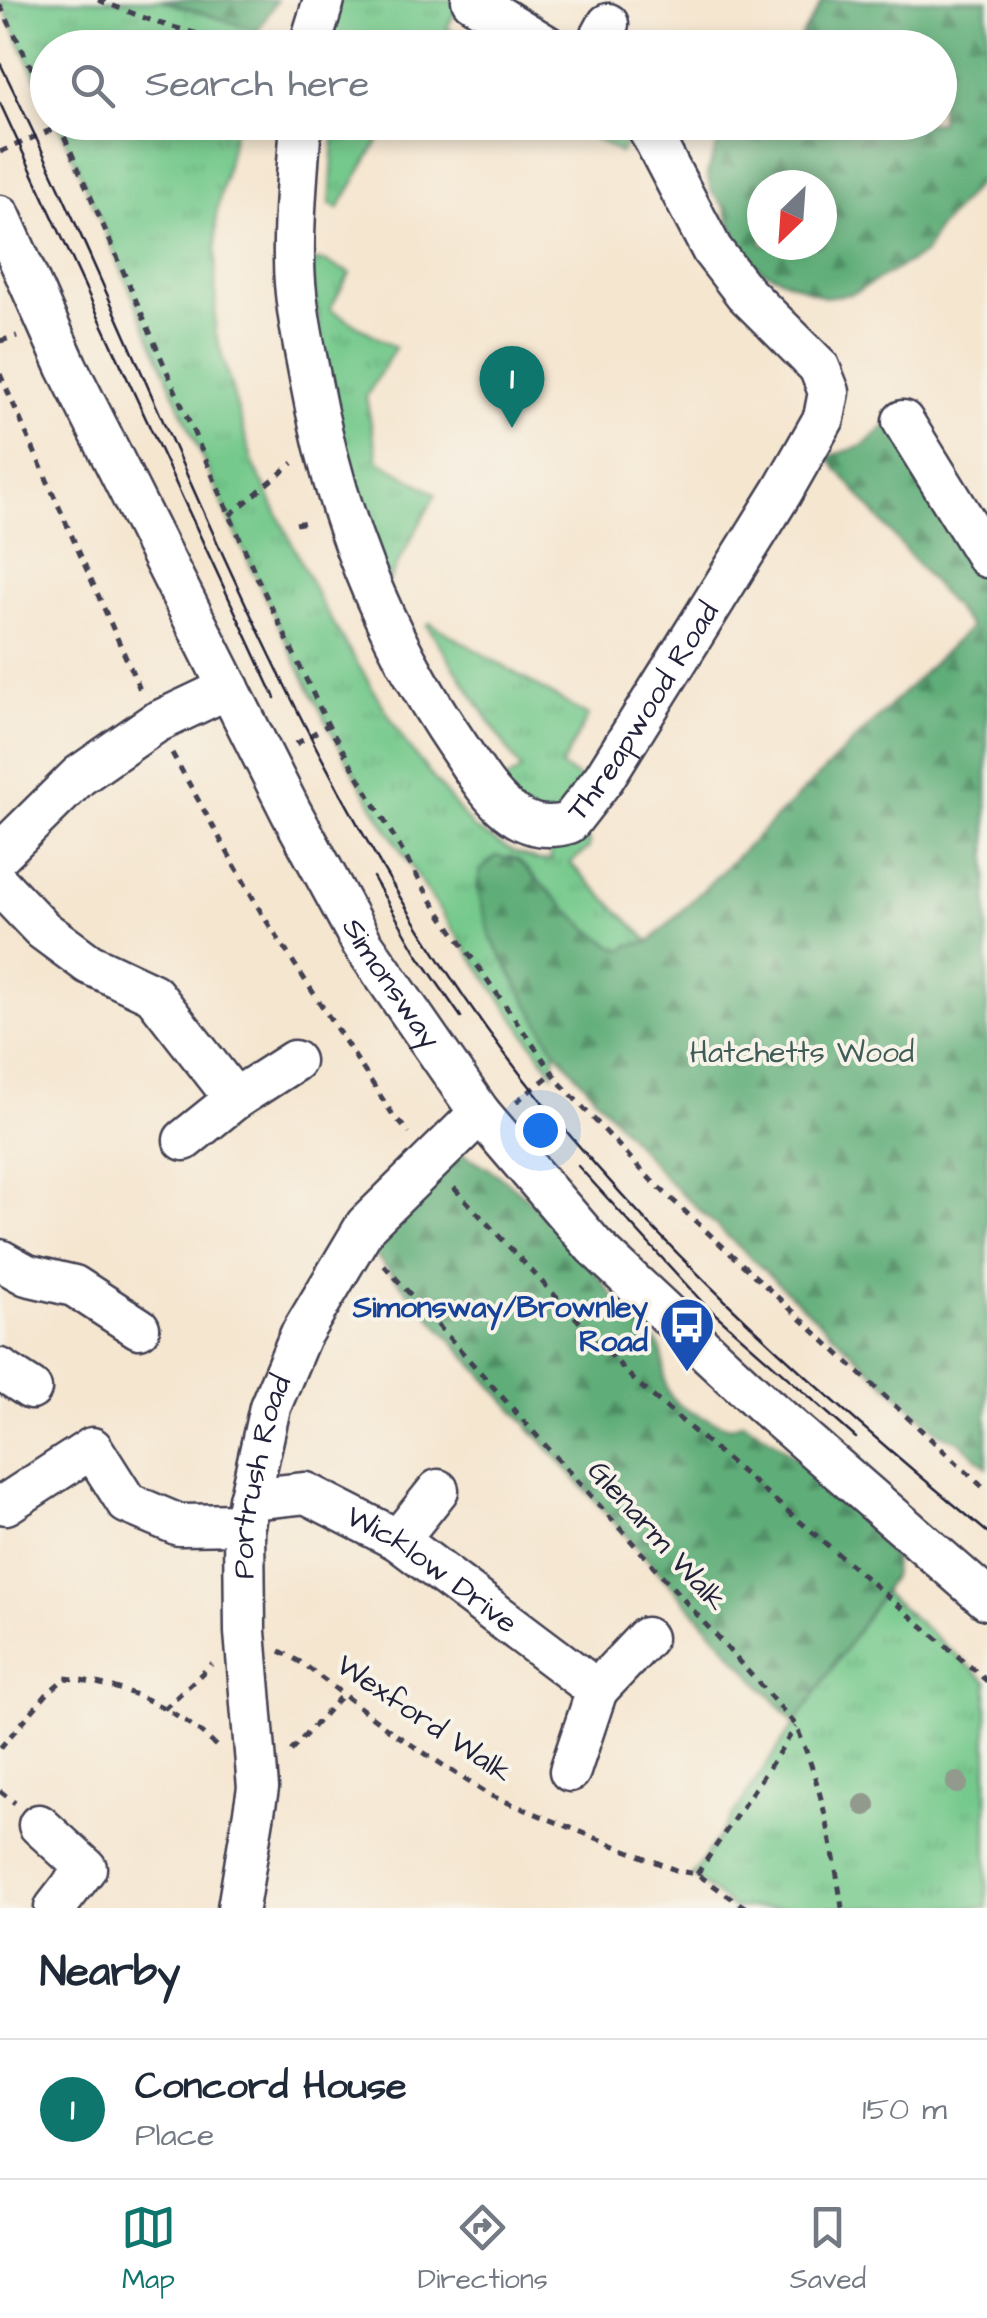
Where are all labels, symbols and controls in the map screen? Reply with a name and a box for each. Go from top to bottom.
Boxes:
search box [30,30,957,140]
icon: search [65,58,120,113]
text: Search here [145,59,369,111]
north arrow [747,170,837,260]
pin: 1 [480,346,544,428]
street label: Threapwood Road [557,594,729,830]
street label: Simonsway [331,911,450,1058]
park label: Hatchetts Wood [690,1032,914,1074]
your location [515,1105,566,1156]
place label: Simonsway/Brownley Road [352,1287,649,1363]
bus stop icon: Simonsway/Brownley Road [657,1295,717,1374]
street label: Portrush Road [223,1369,302,1579]
street label: Glenarm Walk [578,1451,736,1621]
street label: Wicklow Drive [339,1496,526,1644]
street label: Wexford Walk [328,1645,520,1793]
text: Nearby [40,1944,180,2002]
text: Concord House [135,2061,407,2113]
text: 1 [70,2087,75,2132]
text: 150 m [862,2087,947,2132]
text: Place [135,2113,214,2158]
tab: Map [121,2200,176,2299]
tab: Directions [418,2200,548,2299]
tab: Saved [790,2200,866,2299]

